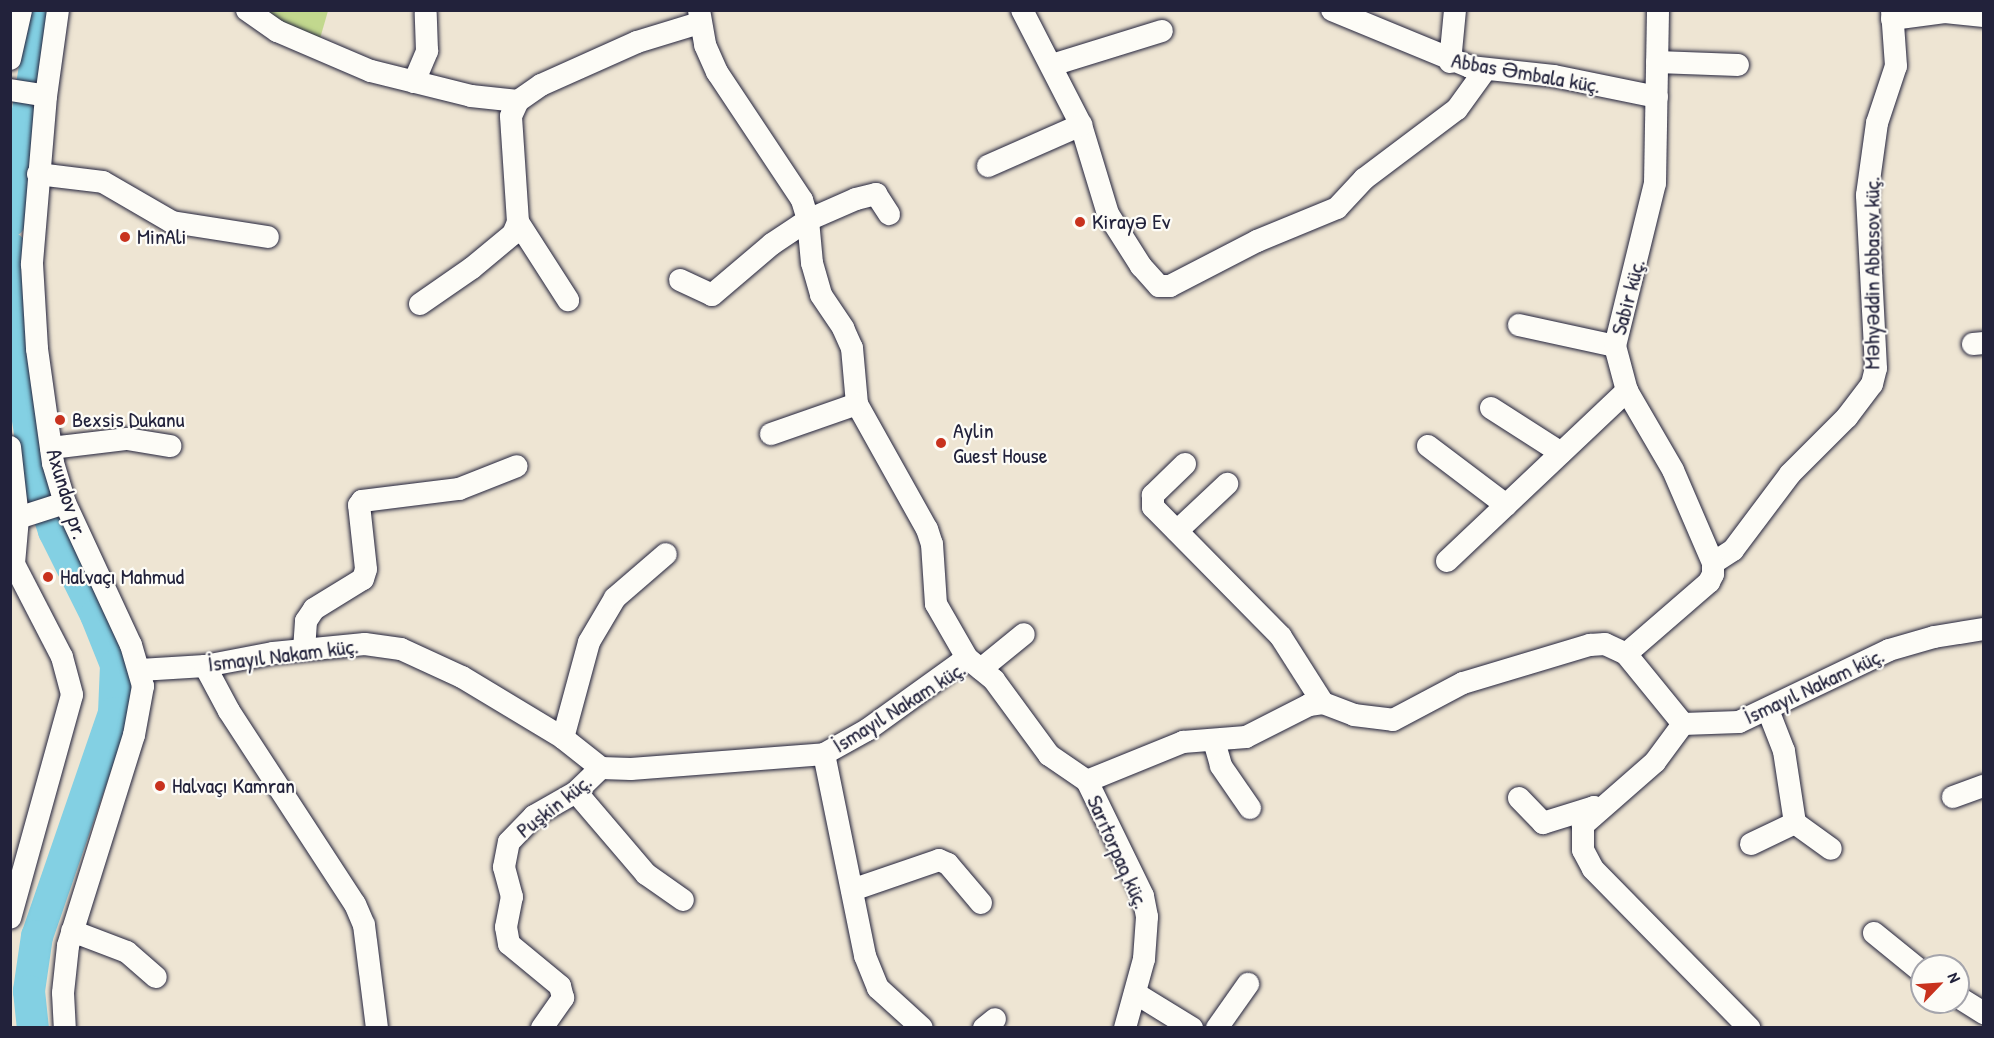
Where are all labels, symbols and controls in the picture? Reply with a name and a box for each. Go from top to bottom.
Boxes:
street label: Abbas Əmbala küç. [1449,47,1603,99]
street label: Məhyəddin Abbasov küç. [1859,176,1885,370]
place label: Kirayə Ev [1092,209,1171,235]
marker: Kirayə Ev [1073,215,1087,229]
place label: MinAli [137,224,186,250]
marker: MinAli [118,230,132,244]
street label: Sabir küç. [1605,256,1651,338]
place label: Bexsis Dukanu [72,407,184,433]
marker: Bexsis Dukanu [53,413,67,427]
place label: Aylin Guest House [953,417,1047,469]
marker: Aylin Guest House [934,436,948,450]
street label: Axundov pr. [41,446,93,542]
place label: Halvaçı Mahmud [60,564,184,590]
marker: Halvaçı Mahmud [41,570,55,584]
street label: İsmayıl Nakam küç. [206,633,360,677]
street label: İsmayıl Nakam küç. [1740,642,1888,730]
street label: İsmayıl Nakam küç. [828,656,970,758]
street label: Puşkin küç. [511,768,597,844]
place label: Halvaçı Kamran [172,773,295,799]
marker: Halvaçı Kamran [153,779,167,793]
street label: Sarıtorpaq küç. [1081,791,1155,913]
north arrow [1910,954,1970,1014]
text: N [1943,969,1966,986]

